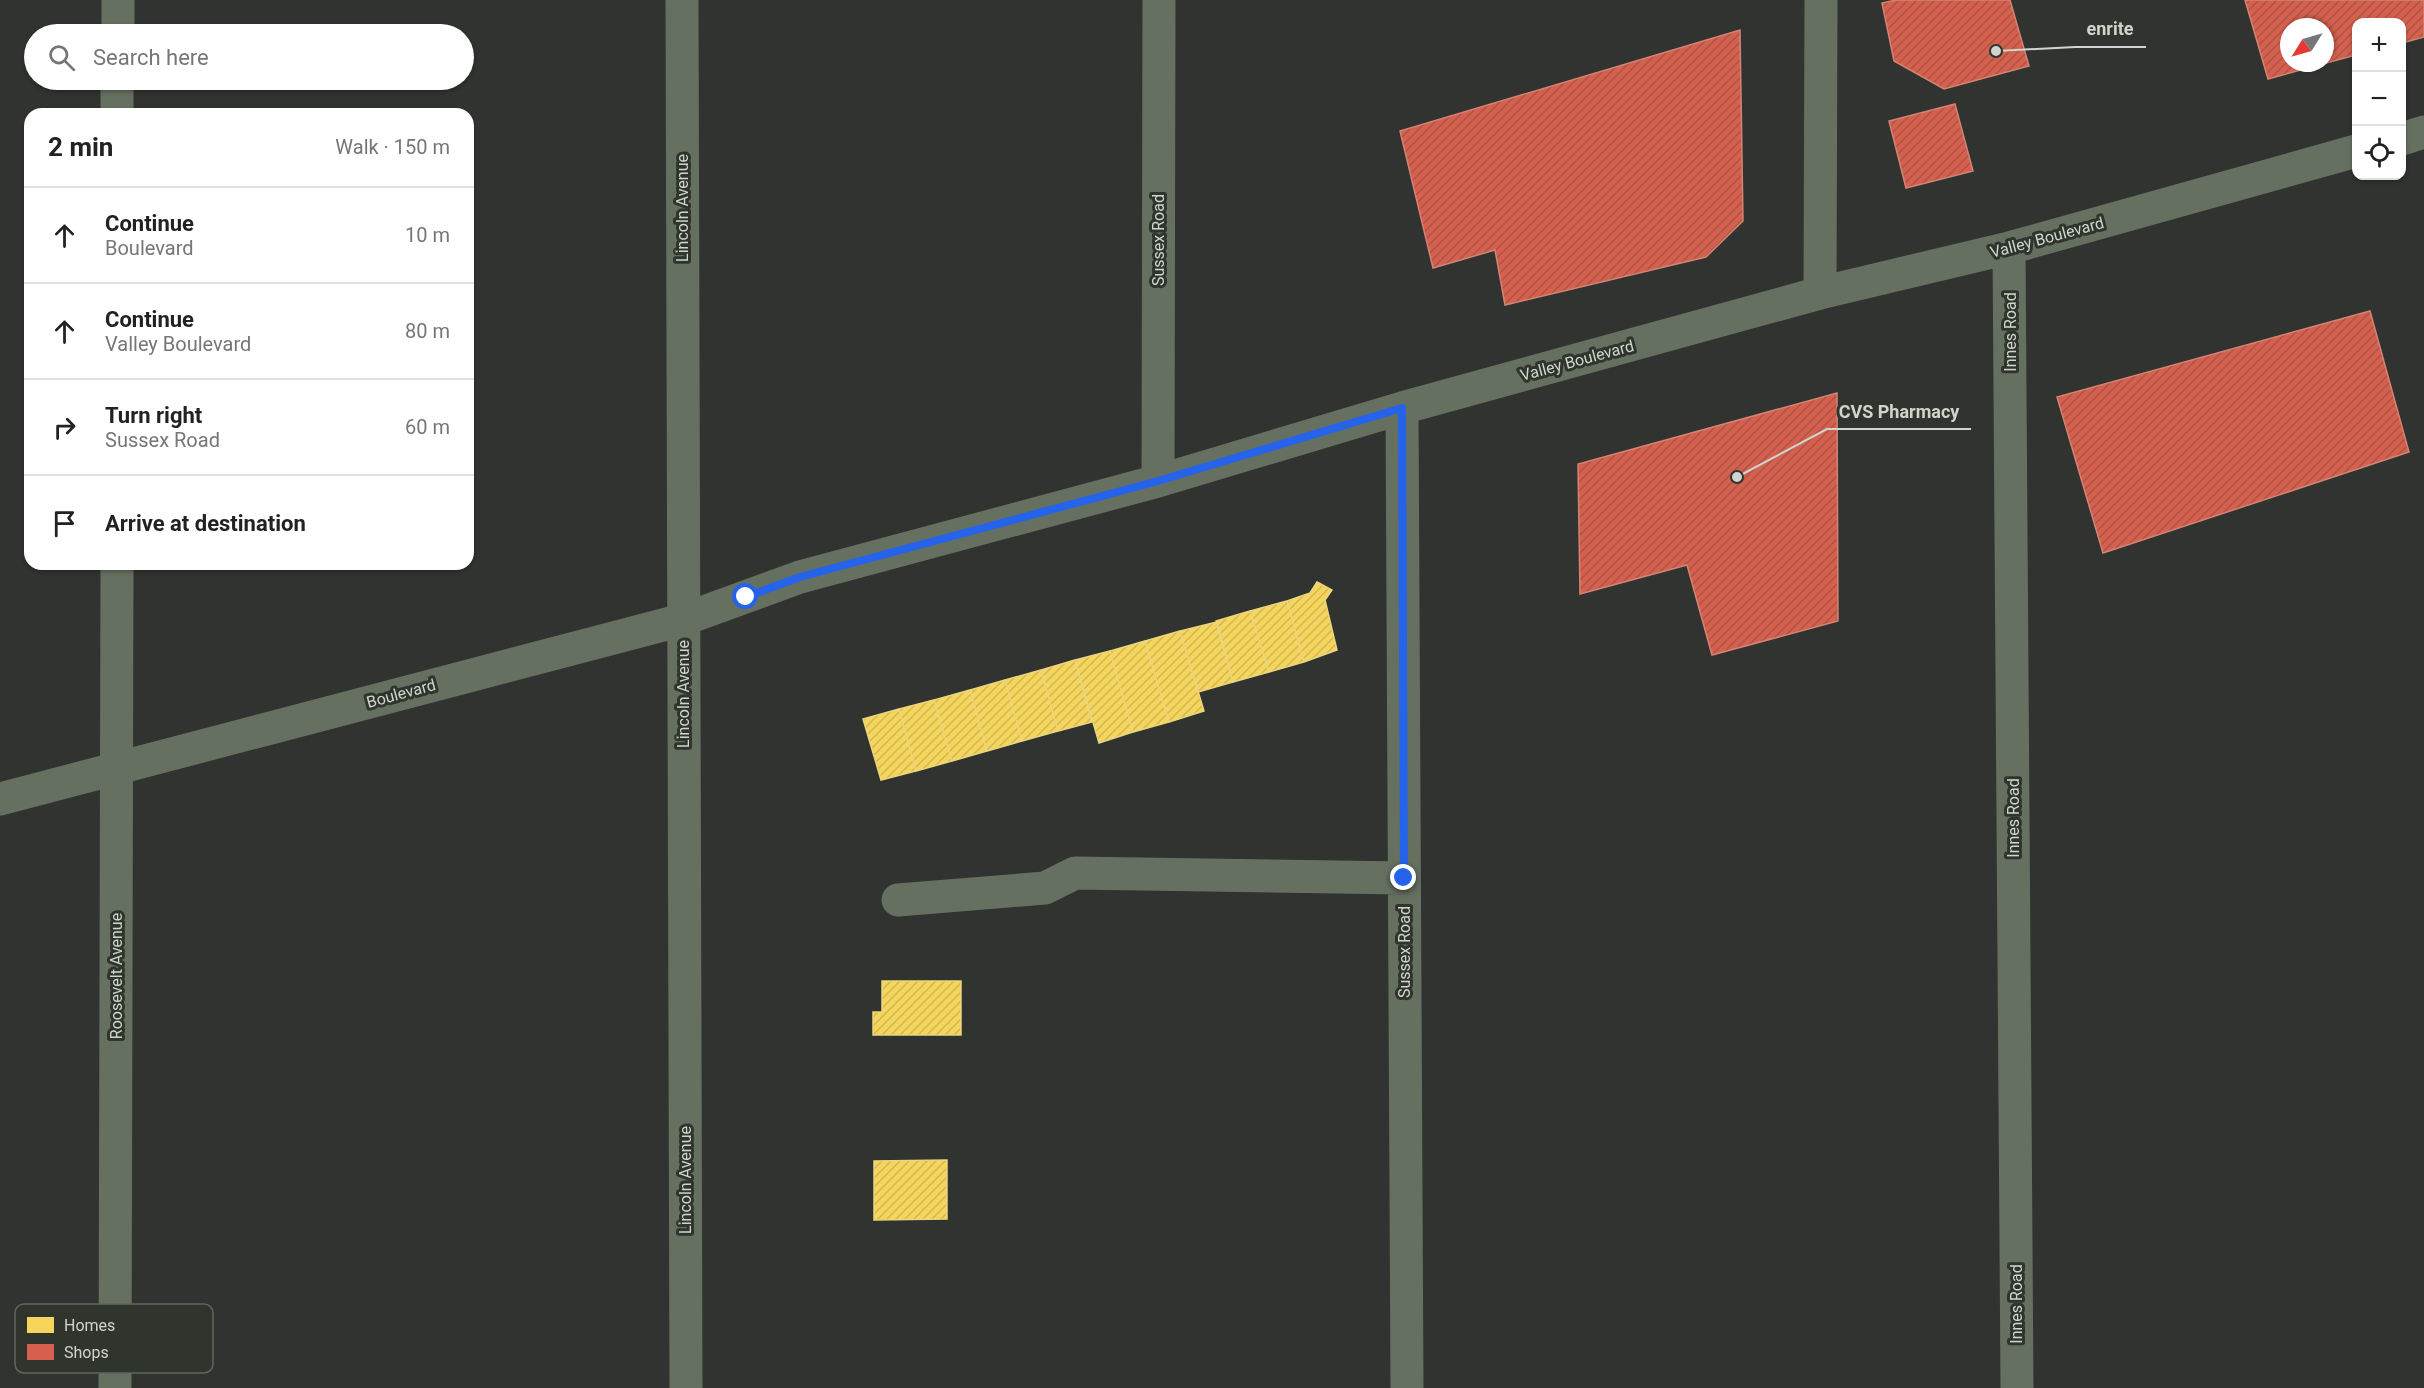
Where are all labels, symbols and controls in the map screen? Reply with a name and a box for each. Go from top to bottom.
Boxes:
callout: enrite [2075,11,2146,47]
text: enrite [2087,18,2134,39]
north arrow [2280,18,2334,72]
map controls [2352,18,2406,180]
button: + [2352,18,2406,72]
search box [24,24,474,90]
icon: search [45,41,78,74]
text: Search here [93,45,209,70]
button: − [2352,72,2406,126]
button: locate [2352,126,2406,180]
text: 2 min [48,132,113,162]
text: Walk · 150 m [335,135,450,159]
street label: Lincoln Avenue [673,154,692,262]
street label: Sussex Road [1149,194,1168,286]
text: Continue [105,211,194,236]
street label: Valley Boulevard [1988,213,2106,262]
icon: ahead [48,219,81,252]
text: 10 m [405,223,450,247]
text: Boulevard [105,236,194,260]
street label: Innes Road [2001,292,2020,372]
text: Continue [105,307,194,332]
icon: ahead [48,315,81,348]
text: 80 m [405,319,450,343]
text: Valley Boulevard [105,332,251,356]
street label: Valley Boulevard [1518,336,1636,385]
callout: CVS Pharmacy [1827,393,1971,429]
text: CVS Pharmacy [1839,401,1960,422]
text: Turn right [105,403,202,428]
icon: right [48,411,81,444]
text: 60 m [405,415,450,439]
text: Sussex Road [105,428,220,452]
icon: arrive [48,507,81,540]
text: Arrive at destination [105,511,306,536]
route start [732,583,758,609]
street label: Lincoln Avenue [674,640,693,748]
street label: Boulevard [364,675,438,712]
street label: Innes Road [2004,778,2023,858]
route end [1390,864,1416,890]
street label: Sussex Road [1395,906,1414,998]
street label: Roosevelt Avenue [107,913,126,1039]
street label: Lincoln Avenue [676,1126,695,1234]
street label: Innes Road [2007,1264,2026,1344]
legend [15,1304,213,1373]
text: Homes [64,1316,115,1335]
text: Shops [64,1343,109,1362]

